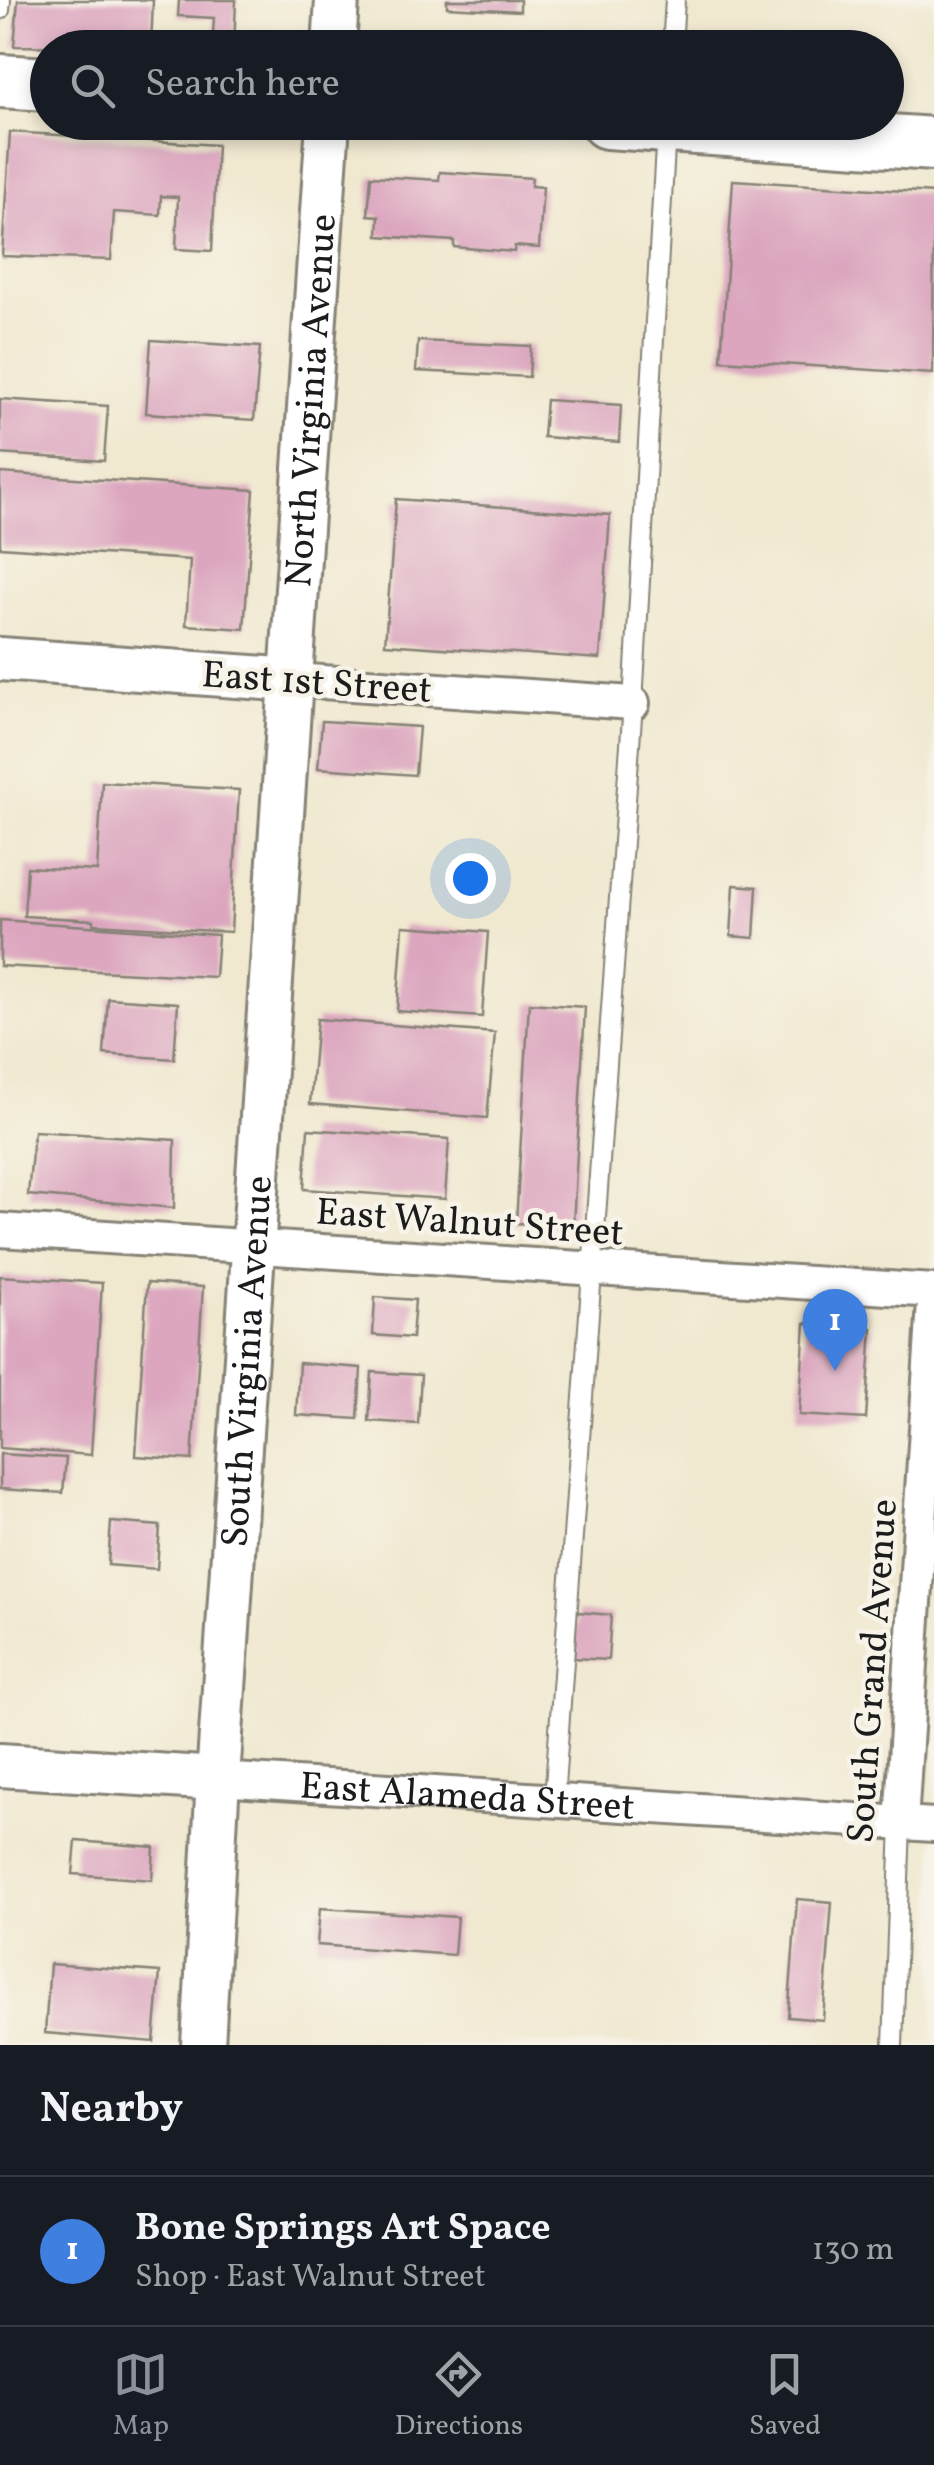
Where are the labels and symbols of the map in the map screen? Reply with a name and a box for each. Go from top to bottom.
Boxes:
street label: North Virginia Avenue [274,212,352,589]
street label: East 1st Street [200,650,434,719]
your location [445,853,496,904]
street label: South Virginia Avenue [210,1174,288,1549]
street label: East Walnut Street [314,1187,625,1262]
pin: 1 [802,1288,868,1371]
street label: South Grand Avenue [836,1497,913,1845]
street label: East Alameda Street [298,1761,636,1836]

